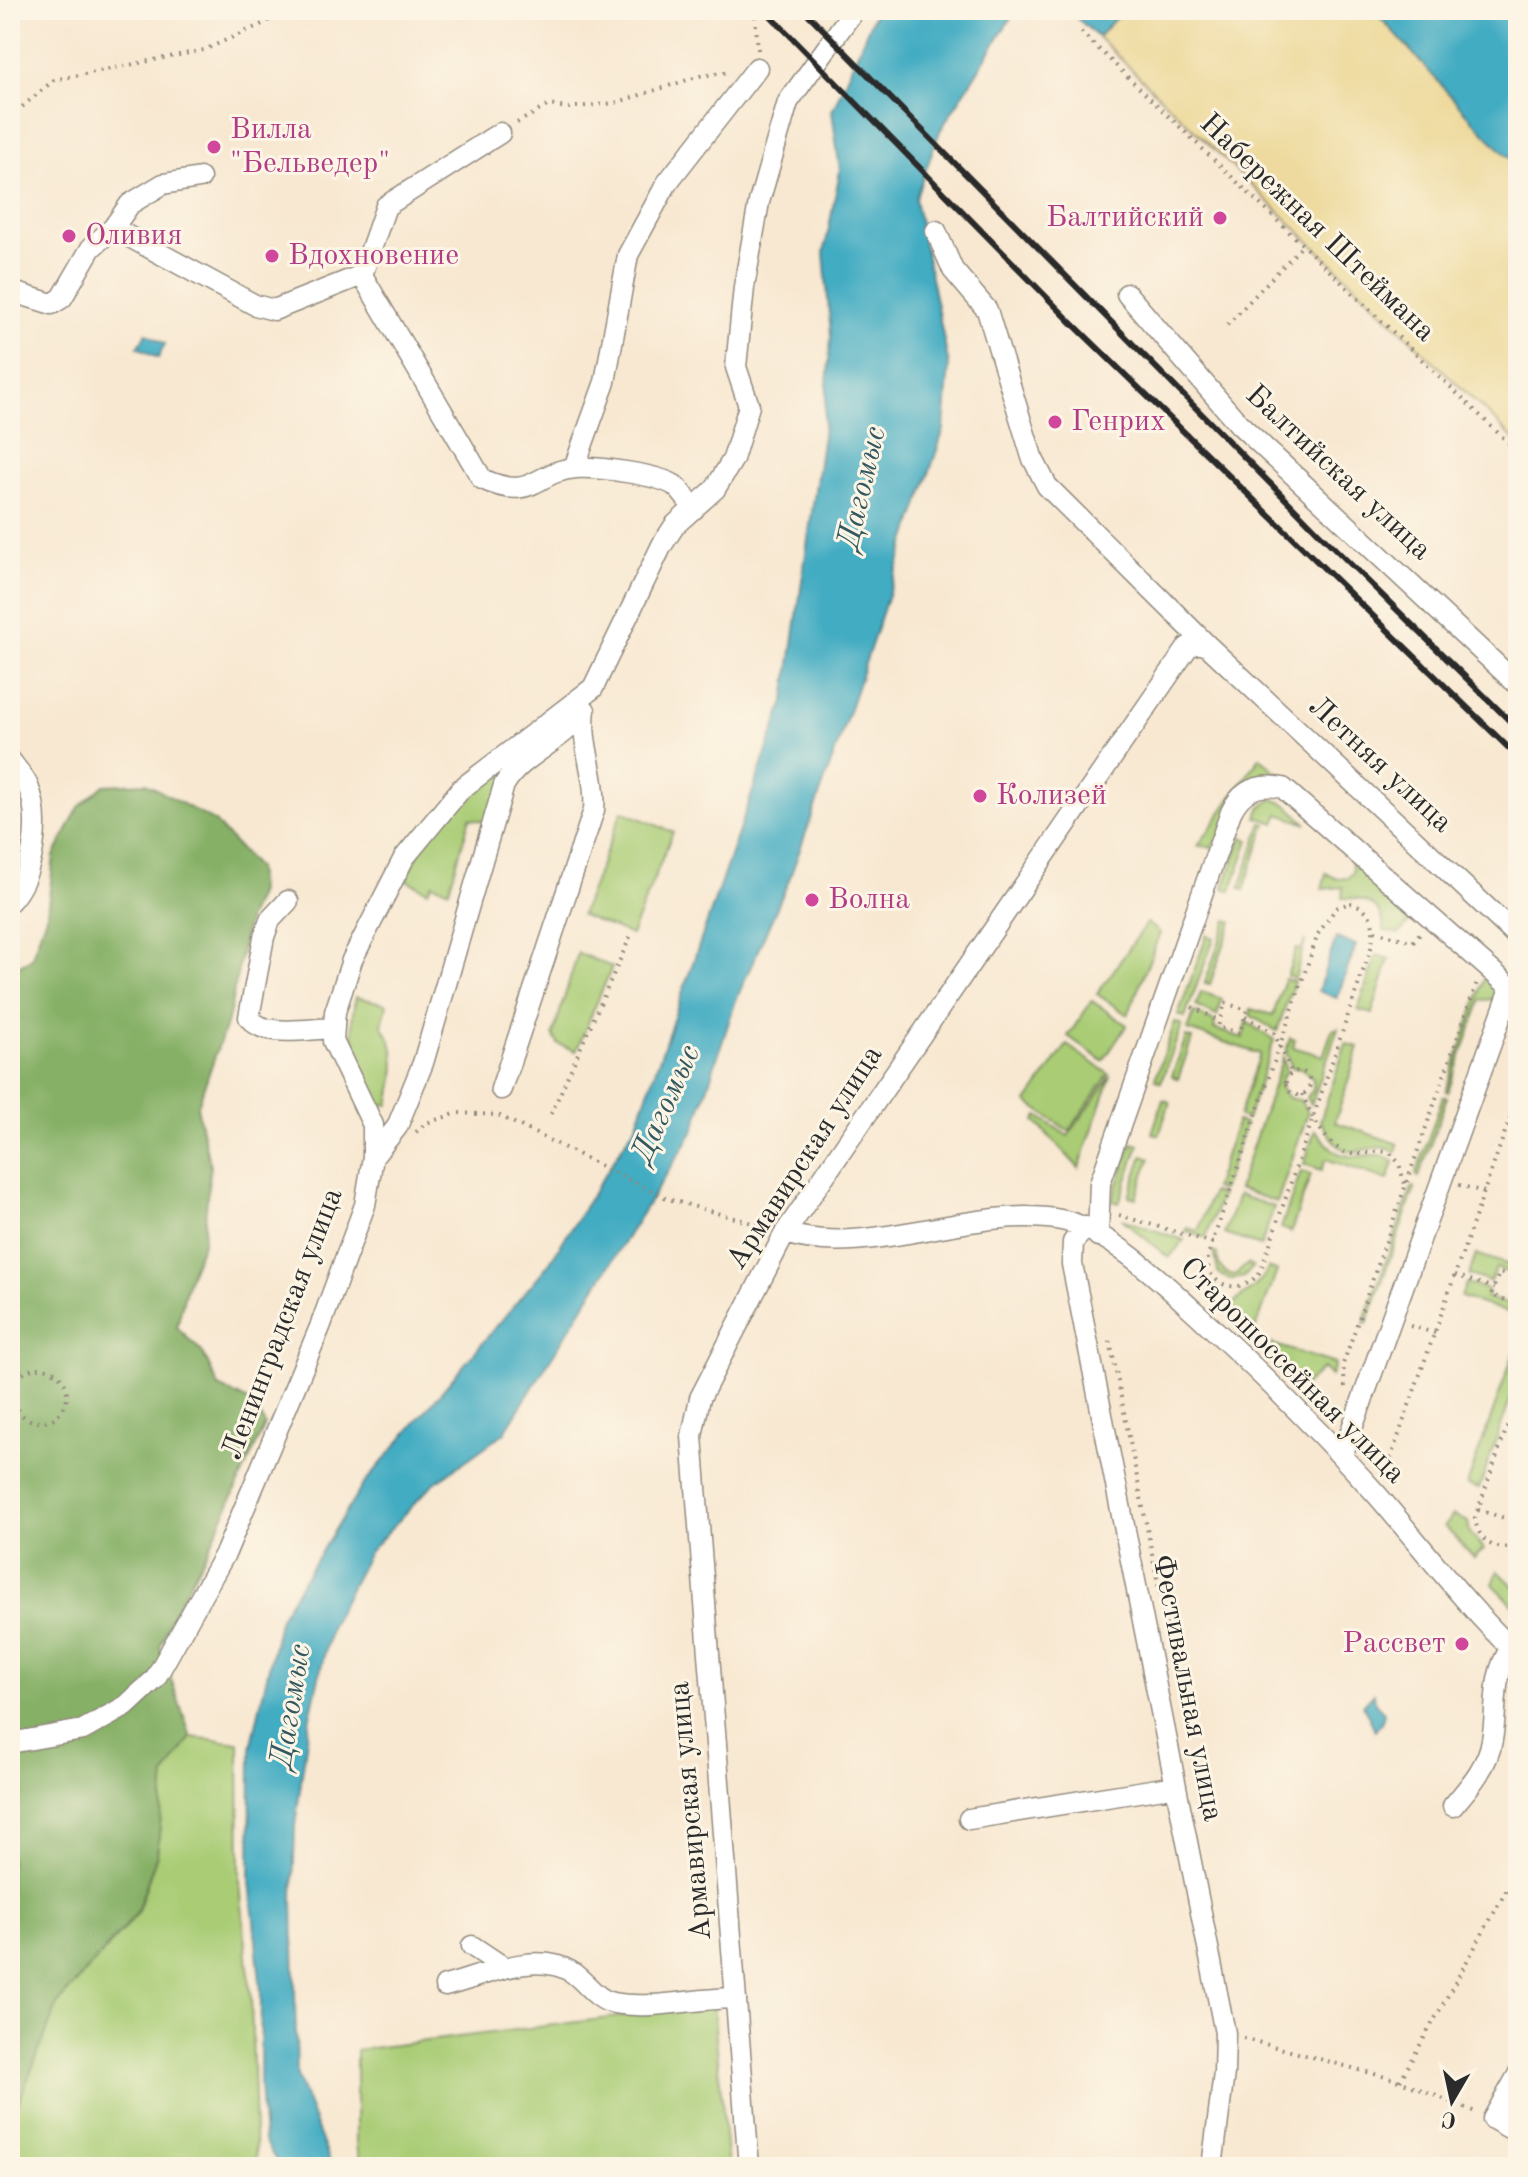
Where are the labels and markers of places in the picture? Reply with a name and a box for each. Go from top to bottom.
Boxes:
place label: Вилла "Бельведер" [230,115,390,179]
marker: Вилла "Бельведер" [205,138,223,156]
place label: Балтийский [1046,203,1204,233]
marker: Балтийский [1211,209,1229,227]
place label: Оливия [85,221,182,251]
marker: Оливия [60,227,78,245]
place label: Вдохновение [288,241,459,271]
marker: Вдохновение [263,247,281,265]
place label: Генрих [1071,407,1166,437]
marker: Генрих [1046,413,1064,431]
place label: Колизей [996,781,1107,811]
marker: Колизей [971,787,989,805]
place label: Волна [828,885,910,915]
marker: Волна [803,891,821,909]
place label: Рассвет [1342,1629,1446,1659]
marker: Рассвет [1453,1635,1471,1653]

